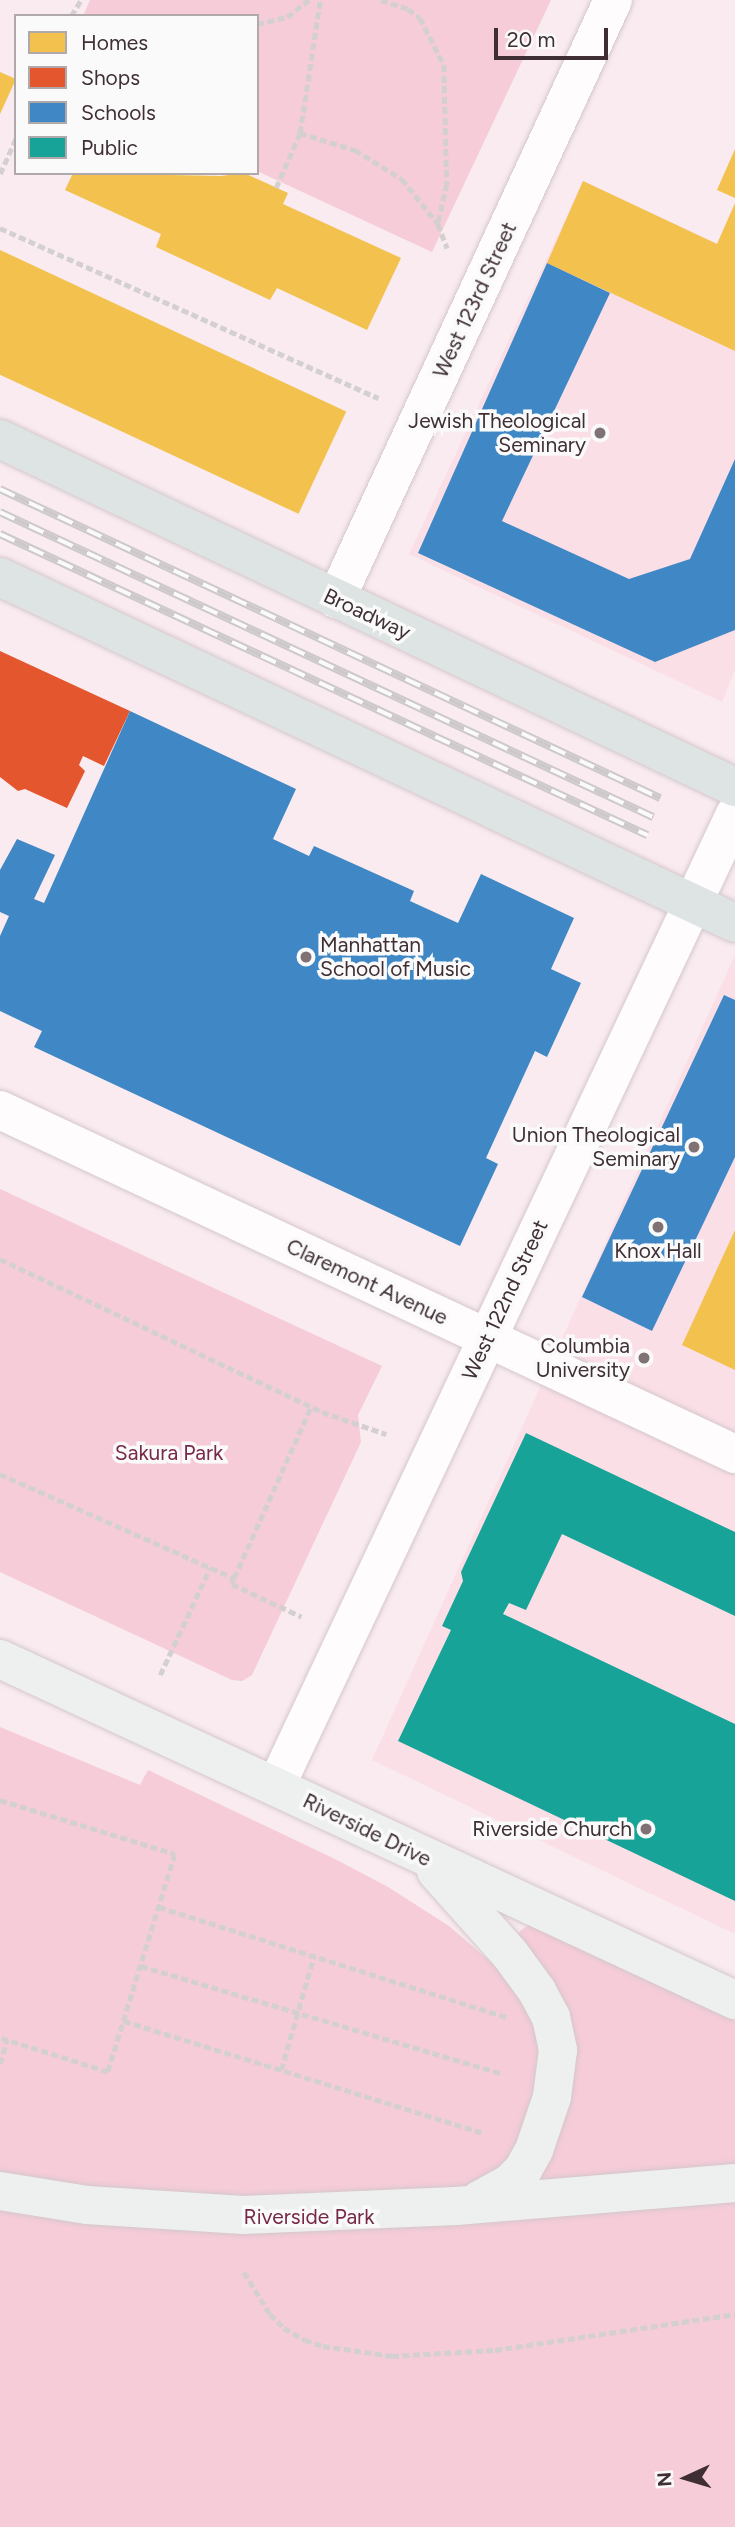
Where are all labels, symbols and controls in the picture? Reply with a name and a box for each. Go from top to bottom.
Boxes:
legend [14,14,259,175]
scale bar [497,14,611,58]
text: 20 m [507,27,555,52]
text: Homes [81,30,148,55]
text: Shops [81,65,140,90]
text: Schools [81,100,156,125]
text: Public [81,135,138,160]
street label: West 123rd Street [428,218,522,382]
place label: Jewish Theological Seminary [408,408,586,458]
marker: Jewish Theological Seminary [592,425,608,441]
street label: Broadway [320,583,414,645]
place label: Manhattan School of Music [320,932,471,982]
marker: Manhattan School of Music [298,949,314,965]
place label: Union Theological Seminary [512,1122,680,1172]
marker: Union Theological Seminary [686,1139,702,1155]
street label: West 122nd Street [457,1216,553,1384]
marker: Knox Hall [650,1219,666,1235]
street label: Claremont Avenue [282,1234,452,1330]
place label: Knox Hall [614,1238,702,1264]
place label: Columbia University [536,1333,630,1383]
marker: Columbia University [636,1350,652,1366]
park label: Sakura Park [115,1440,223,1466]
street label: Riverside Drive [299,1788,435,1872]
place label: Riverside Church [472,1816,632,1842]
marker: Riverside Church [638,1821,654,1837]
park label: Riverside Park [244,2204,374,2230]
north arrow [651,2443,721,2513]
text: N [653,2471,677,2488]

